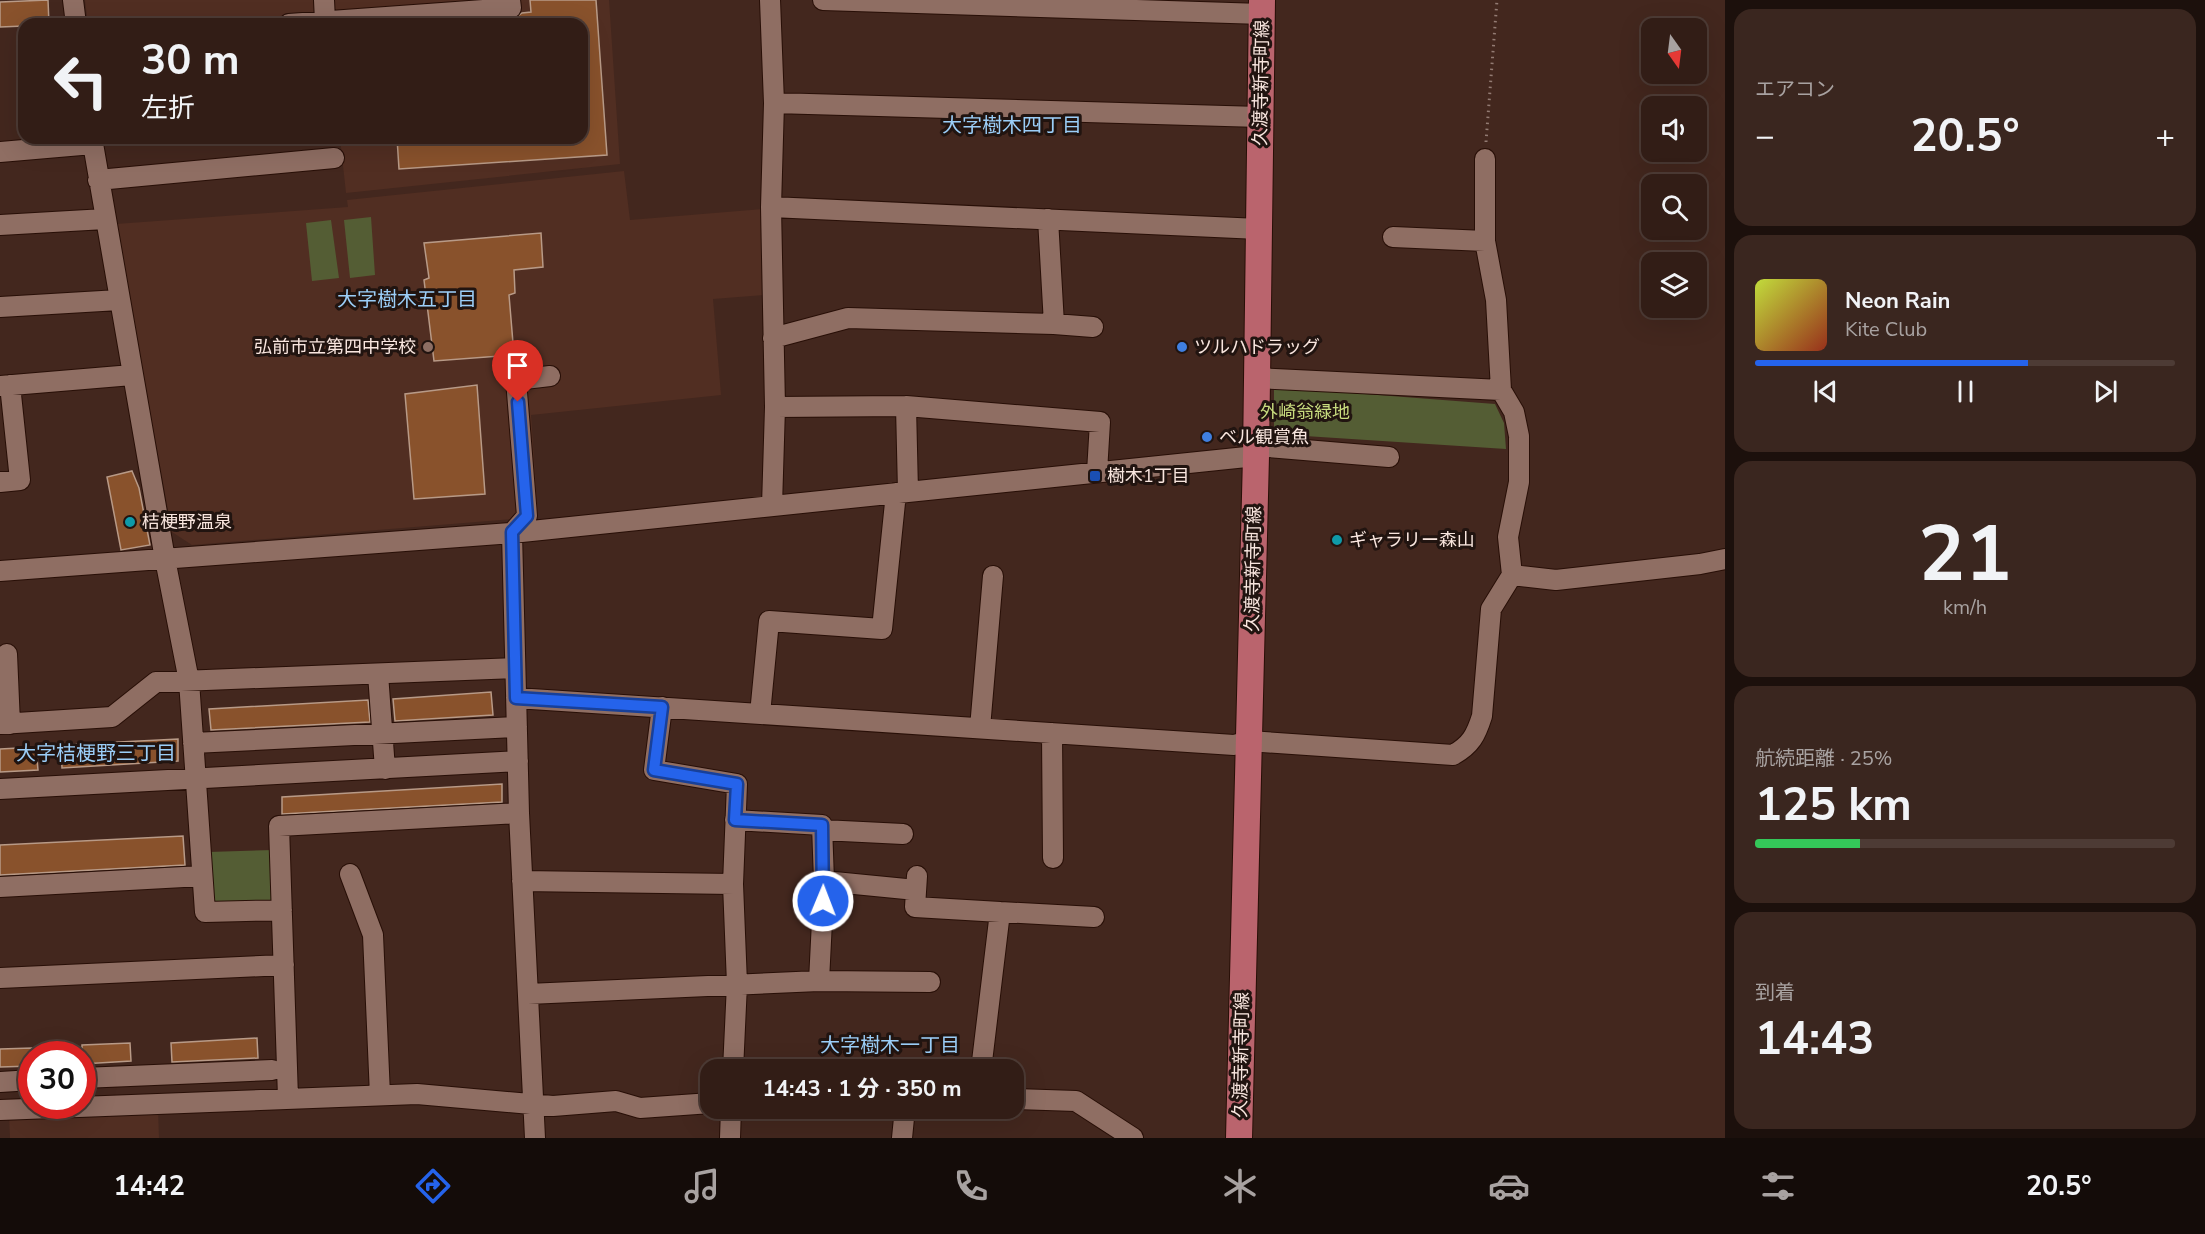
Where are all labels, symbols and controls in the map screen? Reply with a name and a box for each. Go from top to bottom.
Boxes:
north arrow [1641,18,1707,84]
map controls [1641,18,1707,318]
street label: 久渡寺新寺町線 [1248,20,1274,146]
text: 30 m [141,32,240,89]
icon: left [42,42,120,120]
text: エアコン [1755,76,1835,103]
text: 左折 [141,90,195,127]
button: sound [1641,96,1707,162]
text: 20.5° [1910,106,2020,167]
district label: 大字樹木四丁目 [942,112,1082,139]
text: − [1755,114,1775,159]
text: + [2155,114,2175,159]
button: search [1641,174,1707,240]
button: layers [1641,252,1707,318]
district label: 大字樹木五丁目 [337,286,477,313]
text: Neon Rain [1845,286,1950,316]
text: Kite Club [1845,316,1927,343]
place label: 弘前市立第四中学校 [254,335,416,359]
place label: ツルハドラッグ [1194,335,1320,359]
marker: 弘前市立第四中学校 [421,340,435,354]
pin [492,340,543,402]
marker: ツルハドラッグ [1175,340,1189,354]
icon: arrive [501,349,534,382]
icon: previous [1809,375,1842,408]
icon: pause [1949,375,1982,408]
icon: next [2089,375,2122,408]
park label: 外崎翁緑地 [1260,400,1350,424]
place label: ベル観賞魚 [1219,425,1309,449]
marker: ベル観賞魚 [1200,430,1214,444]
place label: 樹木1丁目 [1107,464,1190,488]
marker: 樹木1丁目 [1088,469,1102,483]
text: 21 [1918,501,2012,608]
street label: 久渡寺新寺町線 [1240,506,1266,632]
place label: 桔梗野温泉 [142,510,232,534]
marker: 桔梗野温泉 [123,515,137,529]
place label: ギャラリー森山 [1349,528,1475,552]
marker: ギャラリー森山 [1330,533,1344,547]
text: km/h [1943,594,1987,621]
district label: 大字桔梗野三丁目 [16,740,176,767]
text: 航続距離 · 25% [1755,745,1892,772]
text: 125 km [1755,775,1912,836]
position arrow [791,869,855,933]
text: 到着 [1755,979,1795,1006]
street label: 久渡寺新寺町線 [1228,992,1254,1118]
text: 14:43 [1755,1009,1874,1070]
district label: 大字樹木一丁目 [820,1032,960,1059]
speed limit sign: 30 [18,1041,96,1119]
text: 14:43 · 1 分 · 350 m [763,1074,961,1104]
icon: directions [412,1165,454,1207]
icon: music [681,1165,723,1207]
icon: phone [950,1165,992,1207]
icon: climate [1219,1165,1261,1207]
icon: car [1488,1165,1530,1207]
icon: filters [1757,1165,1799,1207]
text: 14:42 [113,1168,185,1205]
text: 20.5° [2026,1168,2091,1205]

